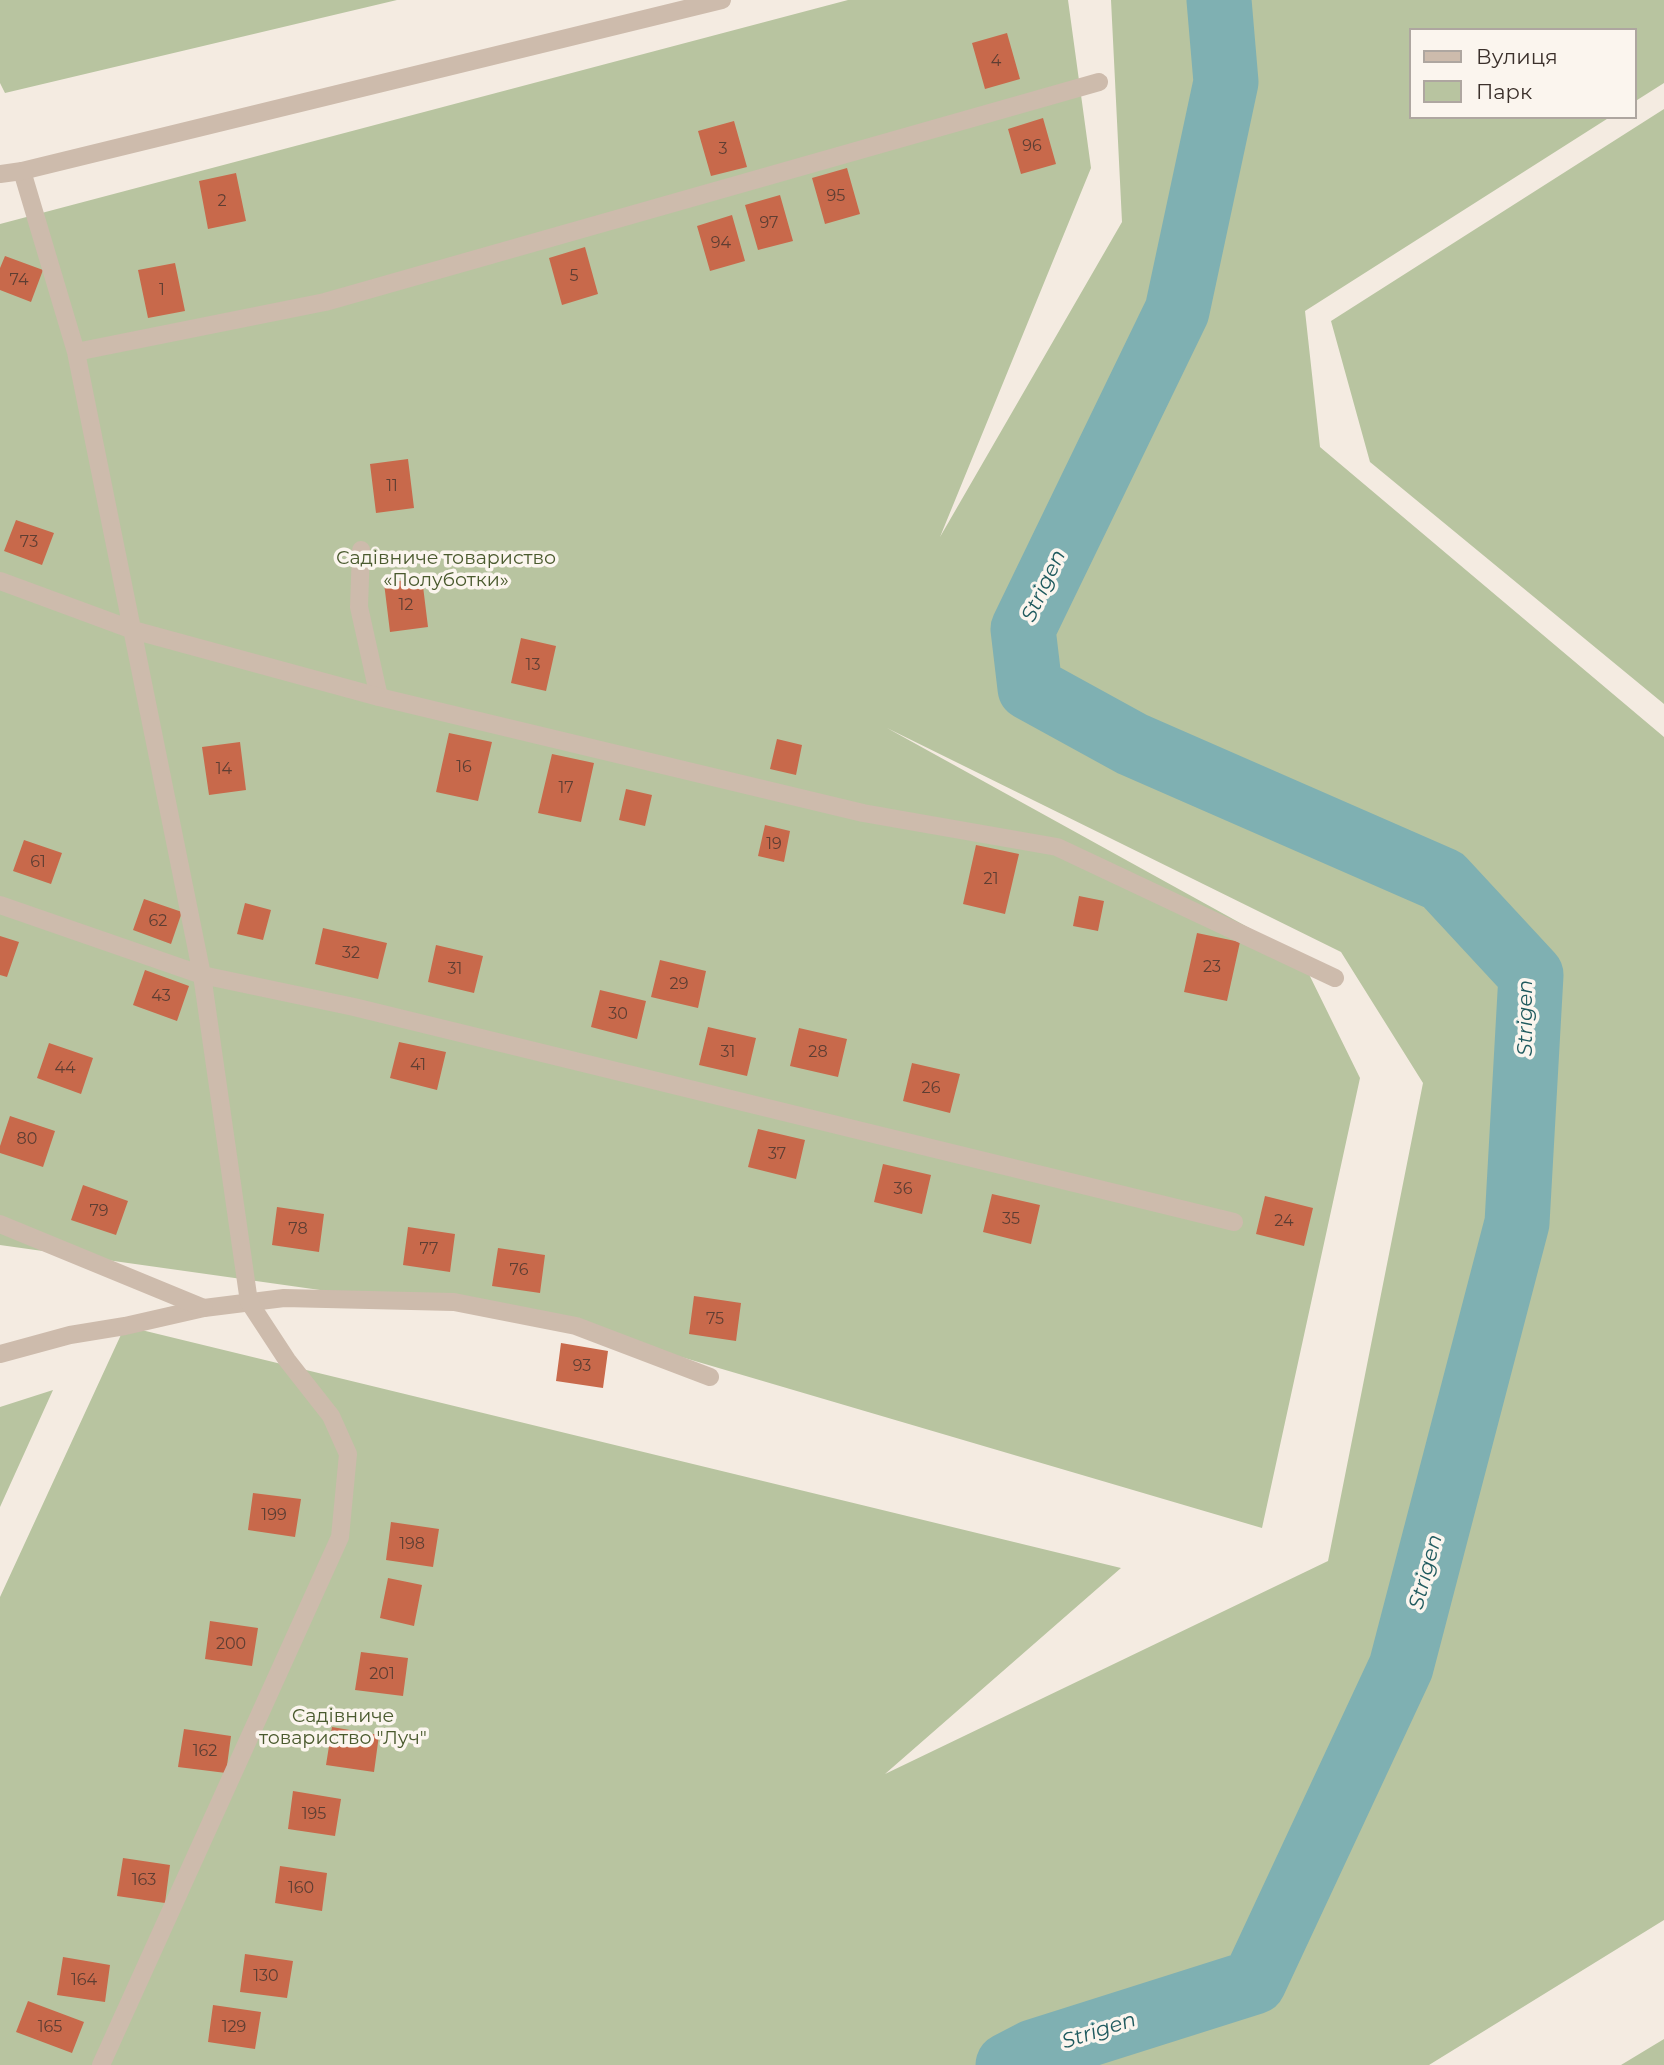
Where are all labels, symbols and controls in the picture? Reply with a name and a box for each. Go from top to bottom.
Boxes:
legend [1408,28,1636,119]
text: Вулиця [1476,44,1558,69]
house number: 4 [991,51,1001,71]
text: Парк [1476,79,1532,104]
house number: 96 [1022,136,1042,156]
house number: 3 [718,139,728,159]
house number: 95 [827,186,845,206]
house number: 2 [217,191,227,211]
house number: 97 [759,213,779,233]
house number: 94 [711,233,731,253]
house number: 5 [569,266,579,286]
house number: 74 [10,270,28,290]
house number: 1 [159,280,165,300]
house number: 11 [386,476,398,496]
house number: 73 [20,532,38,552]
water label: Strigen [1016,546,1072,626]
park label: Садівниче товариство «Полуботки» [336,547,556,591]
house number: 12 [399,595,413,615]
house number: 13 [526,655,540,675]
house number: 16 [456,757,472,777]
house number: 14 [216,759,232,779]
house number: 17 [558,778,574,798]
house number: 19 [766,834,782,854]
house number: 61 [30,852,46,872]
house number: 21 [984,869,998,889]
house number: 62 [149,911,167,931]
house number: 32 [342,943,360,963]
house number: 23 [1203,957,1221,977]
house number: 31 [448,959,462,979]
house number: 29 [670,974,688,994]
water label: Strigen [1513,980,1539,1056]
house number: 43 [151,986,171,1006]
house number: 30 [608,1004,628,1024]
house number: 31 [721,1042,735,1062]
house number: 28 [808,1042,828,1062]
house number: 41 [410,1055,426,1075]
house number: 44 [54,1058,76,1078]
house number: 26 [922,1078,940,1098]
house number: 80 [17,1129,37,1149]
house number: 37 [768,1144,786,1164]
house number: 36 [894,1179,912,1199]
house number: 79 [89,1201,109,1221]
house number: 35 [1002,1209,1020,1229]
house number: 24 [1274,1211,1294,1231]
house number: 78 [288,1219,308,1239]
house number: 77 [420,1239,438,1259]
house number: 76 [510,1260,528,1280]
house number: 75 [706,1309,724,1329]
house number: 93 [573,1356,591,1376]
house number: 199 [261,1505,287,1525]
water label: Strigen [1404,1532,1448,1612]
house number: 198 [399,1534,425,1554]
house number: 200 [216,1634,246,1654]
house number: 201 [369,1664,395,1684]
park label: Садівниче товариство "Луч" [259,1705,427,1749]
house number: 162 [193,1741,217,1761]
house number: 195 [302,1804,326,1824]
house number: 163 [132,1870,156,1890]
house number: 160 [288,1878,314,1898]
house number: 130 [253,1966,279,1986]
house number: 164 [71,1970,97,1990]
water label: Strigen [1059,2007,1139,2055]
house number: 165 [38,2017,62,2037]
house number: 129 [222,2017,246,2037]

